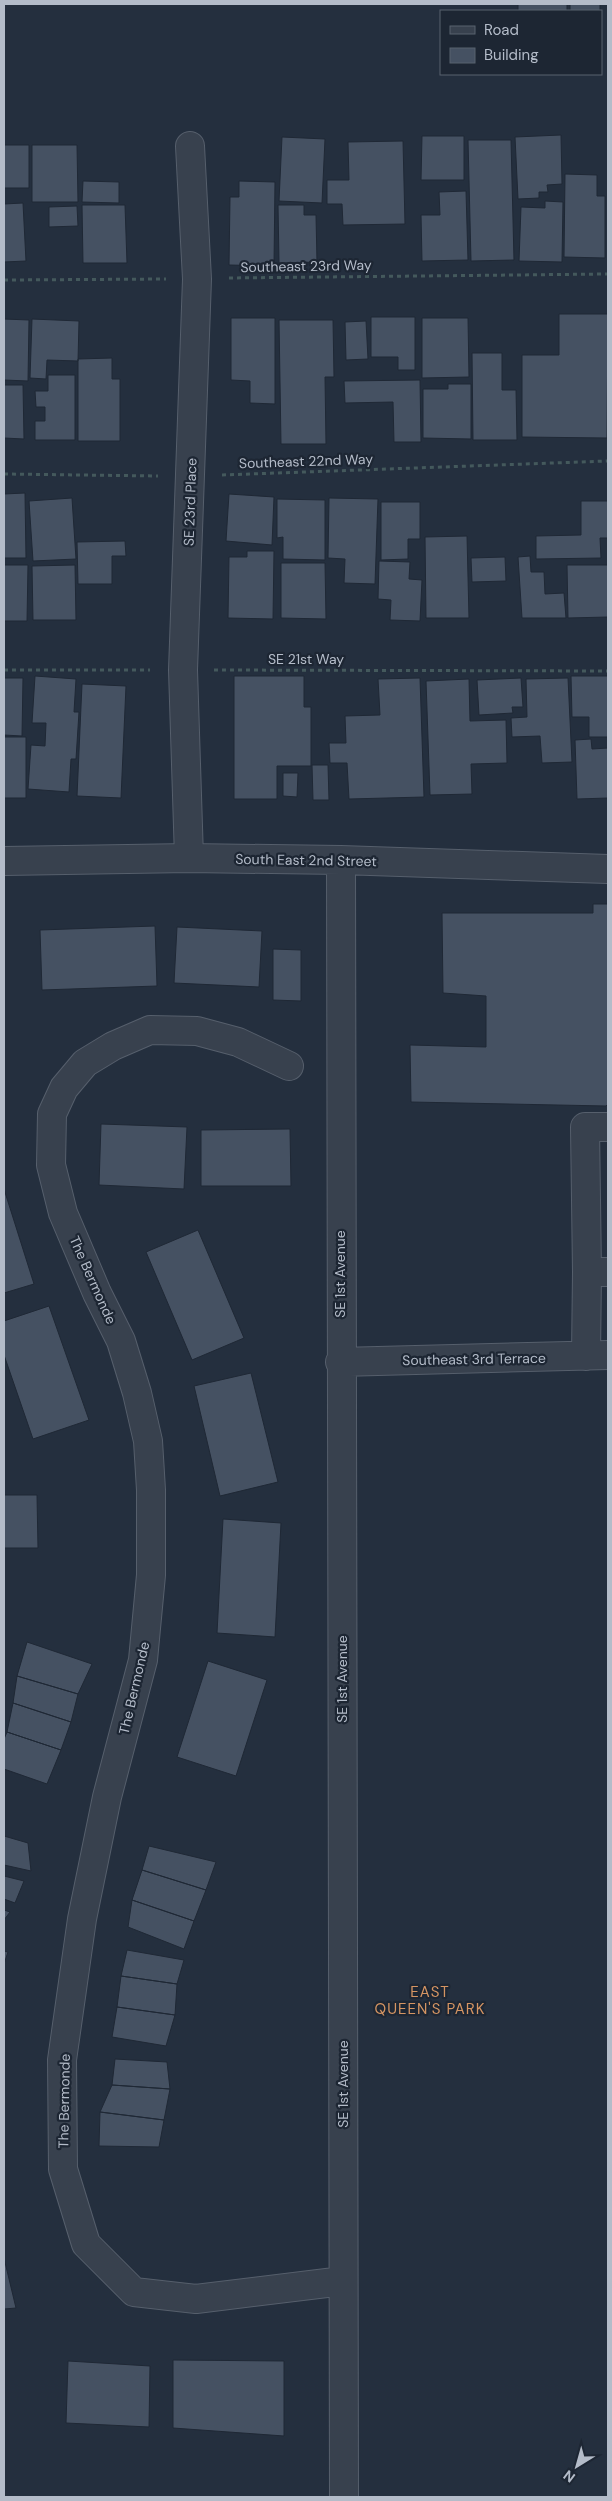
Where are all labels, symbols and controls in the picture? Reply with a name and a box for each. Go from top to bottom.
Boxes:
legend [440,10,602,75]
text: Road [484,20,519,40]
text: Building [484,45,539,65]
street label: Southeast 23rd Way [240,256,372,276]
street label: Southeast 22nd Way [239,450,374,472]
street label: SE 23rd Place [179,458,201,546]
street label: SE 21st Way [268,650,344,668]
street label: South East 2nd Street [235,850,377,870]
street label: SE 1st Avenue [331,1230,349,1318]
street label: The Bermonde [66,1233,120,1327]
street label: Southeast 3rd Terrace [402,1349,546,1369]
street label: SE 1st Avenue [333,1635,351,1723]
street label: The Bermonde [115,1640,153,1736]
district label: EAST QUEEN'S PARK [375,1982,485,2019]
street label: SE 1st Avenue [334,2040,352,2128]
street label: The Bermonde [54,2053,74,2149]
north arrow [552,2441,602,2491]
text: N [560,2466,579,2487]

